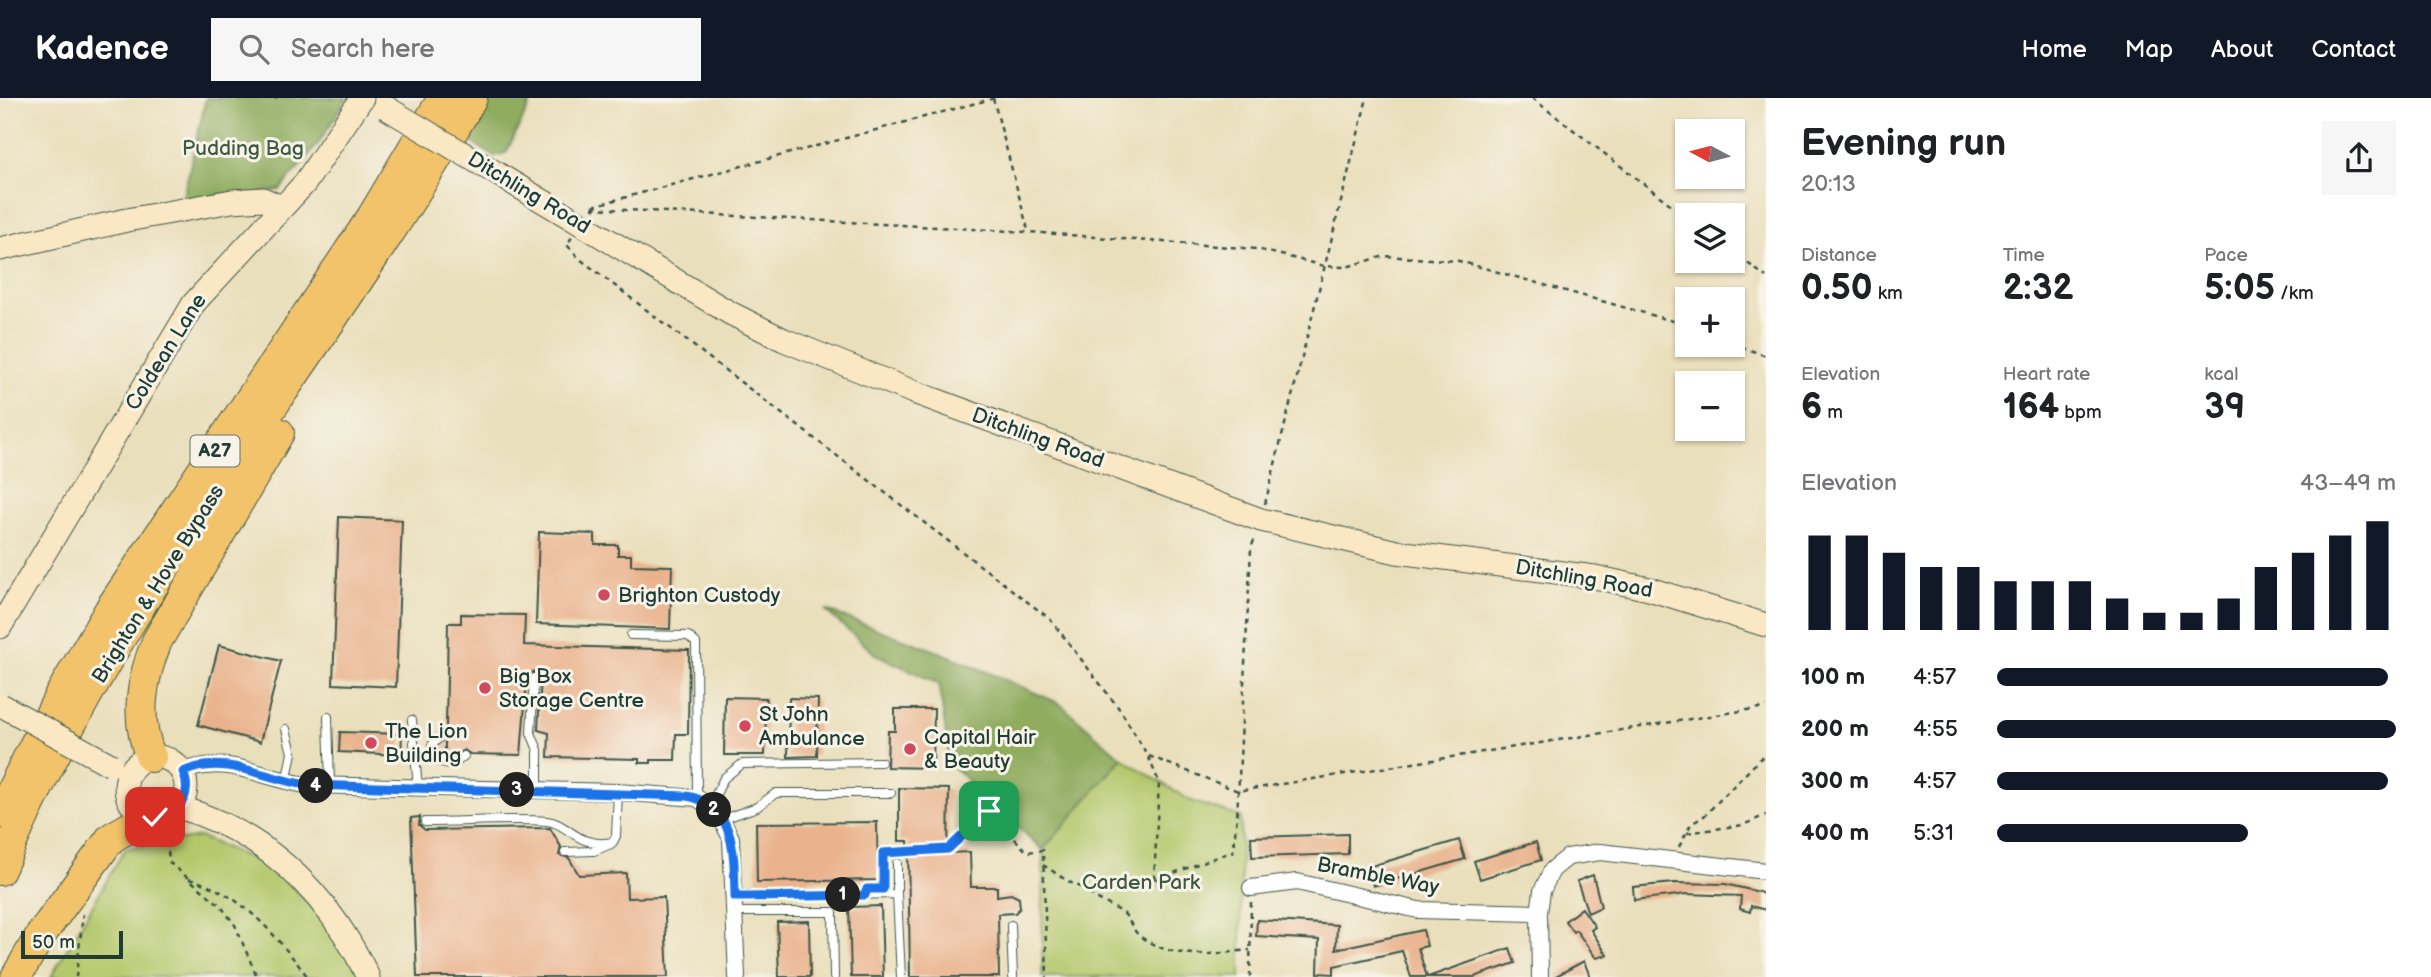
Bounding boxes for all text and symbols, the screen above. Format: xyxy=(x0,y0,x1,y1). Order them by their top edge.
search box xyxy=(211,18,701,81)
text: Kadence xyxy=(35,29,169,69)
icon: search xyxy=(235,30,273,68)
text: Search here xyxy=(291,34,435,65)
text: Home xyxy=(2022,35,2087,64)
text: Map xyxy=(2125,35,2173,64)
text: About xyxy=(2211,35,2273,64)
text: Contact xyxy=(2311,35,2396,64)
north arrow xyxy=(1675,119,1745,189)
map controls xyxy=(1675,119,1745,441)
text: Evening run xyxy=(1801,121,2006,166)
button: share xyxy=(2322,121,2396,195)
park label: Pudding Bag xyxy=(182,136,304,161)
street label: Ditchling Road xyxy=(463,147,595,239)
text: 20:13 xyxy=(1801,170,1856,198)
button: layers xyxy=(1675,203,1745,273)
text: Distance xyxy=(1801,244,1877,267)
text: Time xyxy=(2003,244,2045,267)
text: Pace xyxy=(2204,244,2248,267)
text: 0.50 xyxy=(1801,267,1873,310)
text: 2:32 xyxy=(2003,267,2073,310)
text: 5:05 xyxy=(2204,267,2275,310)
text: km xyxy=(1873,282,1903,305)
text: /km xyxy=(2275,282,2314,305)
button: + xyxy=(1675,287,1745,357)
street label: Coldean Lane xyxy=(120,289,212,415)
text: Elevation xyxy=(1801,363,1880,386)
text: Heart rate xyxy=(2003,363,2090,386)
text: kcal xyxy=(2204,363,2238,386)
button: − xyxy=(1675,371,1745,441)
text: 6 xyxy=(1801,386,1822,429)
text: 164 xyxy=(2003,386,2059,429)
text: 39 xyxy=(2204,386,2245,429)
text: m xyxy=(1822,401,1843,424)
text: bpm xyxy=(2059,401,2102,424)
street label: Ditchling Road xyxy=(968,403,1108,473)
road number: A27 xyxy=(190,436,240,466)
text: Elevation xyxy=(1801,469,1897,497)
text: 43–49 m xyxy=(2300,469,2396,497)
street label: Brighton & Hove Bypass xyxy=(87,480,229,688)
street label: Ditchling Road xyxy=(1513,555,1655,603)
place label: Brighton Custody xyxy=(618,583,781,608)
marker: Brighton Custody xyxy=(596,587,612,603)
text: 100 m xyxy=(1801,663,1865,691)
text: 4:57 xyxy=(1913,663,1956,691)
place label: Big Box Storage Centre xyxy=(499,664,644,713)
marker: Big Box Storage Centre xyxy=(477,680,493,696)
place label: St John Ambulance xyxy=(759,702,865,751)
text: 200 m xyxy=(1801,715,1869,743)
text: 4:55 xyxy=(1913,715,1958,743)
marker: St John Ambulance xyxy=(737,718,753,734)
place label: The Lion Building xyxy=(385,719,468,768)
place label: Capital Hair & Beauty xyxy=(924,725,1036,774)
marker: The Lion Building xyxy=(363,735,379,751)
marker: Capital Hair & Beauty xyxy=(902,741,918,757)
text: 300 m xyxy=(1801,767,1869,795)
text: 4:57 xyxy=(1913,767,1956,795)
pin: 4 xyxy=(298,768,334,804)
pin: 3 xyxy=(500,772,534,808)
text: 4 xyxy=(310,774,321,797)
text: 3 xyxy=(511,778,522,801)
pin xyxy=(959,781,1019,841)
pin xyxy=(125,787,185,847)
pin: 2 xyxy=(696,792,732,828)
icon: arrive xyxy=(970,792,1008,830)
icon: check xyxy=(136,798,174,836)
text: 2 xyxy=(708,798,719,821)
text: 400 m xyxy=(1801,819,1869,847)
text: 5:31 xyxy=(1913,819,1954,847)
street label: Bramble Way xyxy=(1315,852,1442,900)
park label: Carden Park xyxy=(1082,870,1201,895)
pin: 1 xyxy=(826,878,860,912)
text: 1 xyxy=(839,883,847,906)
scale bar xyxy=(21,928,122,960)
text: 50 m xyxy=(32,931,75,954)

